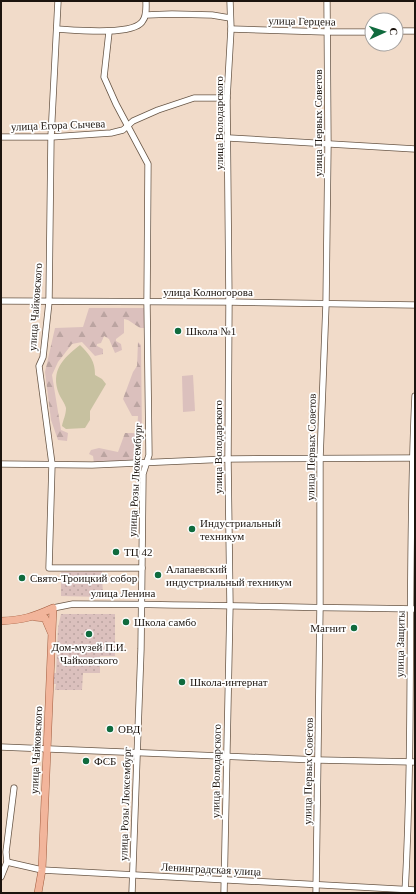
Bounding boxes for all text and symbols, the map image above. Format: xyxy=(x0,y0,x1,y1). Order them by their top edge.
north arrow xyxy=(364,12,404,52)
street label: улица Герцена xyxy=(268,14,336,28)
text: С xyxy=(388,27,400,36)
street label: улица Первых Советов xyxy=(312,69,324,177)
street label: улица Володарского xyxy=(213,75,225,170)
street label: улица Егора Сычева xyxy=(11,117,106,133)
street label: улица Чайковского xyxy=(26,262,44,351)
street label: улица Колногорова xyxy=(163,286,253,298)
place label: Школа №1 xyxy=(186,325,236,337)
marker: Школа №1 xyxy=(173,326,183,336)
street label: улица Первых Советов xyxy=(304,393,318,501)
street label: улица Володарского xyxy=(212,399,224,494)
street label: улица Розы Люксембург xyxy=(126,422,144,537)
place label: Индустриальный техникум xyxy=(200,517,281,542)
marker: Индустриальный техникум xyxy=(187,524,197,534)
place label: ТЦ 42 xyxy=(124,546,152,558)
marker: ТЦ 42 xyxy=(111,547,121,557)
place label: Алапаевский индустриальный техникум xyxy=(166,563,292,588)
marker: Алапаевский индустриальный техникум xyxy=(153,570,163,580)
place label: Свято-Троицкий собор xyxy=(30,572,138,584)
marker: Свято-Троицкий собор xyxy=(17,573,27,583)
street label: улица Ленина xyxy=(91,587,155,599)
street label: улица Защиты xyxy=(393,610,407,678)
place label: Школа самбо xyxy=(134,616,197,628)
marker: Школа самбо xyxy=(121,617,131,627)
place label: Магнит xyxy=(310,622,346,634)
marker: Магнит xyxy=(349,623,359,633)
marker: Дом-музей П.И. Чайковского xyxy=(84,629,94,639)
place label: Дом-музей П.И. Чайковского xyxy=(51,641,127,666)
place label: Школа-интернат xyxy=(190,676,268,688)
marker: Школа-интернат xyxy=(177,677,187,687)
street label: улица Чайковского xyxy=(28,705,44,794)
street label: улица Первых Советов xyxy=(301,717,315,825)
place label: ОВД xyxy=(118,723,141,735)
street label: улица Володарского xyxy=(209,723,223,818)
marker: ОВД xyxy=(105,724,115,734)
street label: улица Розы Люксембург xyxy=(117,746,133,861)
place label: ФСБ xyxy=(94,755,116,767)
marker: ФСБ xyxy=(81,756,91,766)
street label: Ленинградская улица xyxy=(161,860,262,878)

